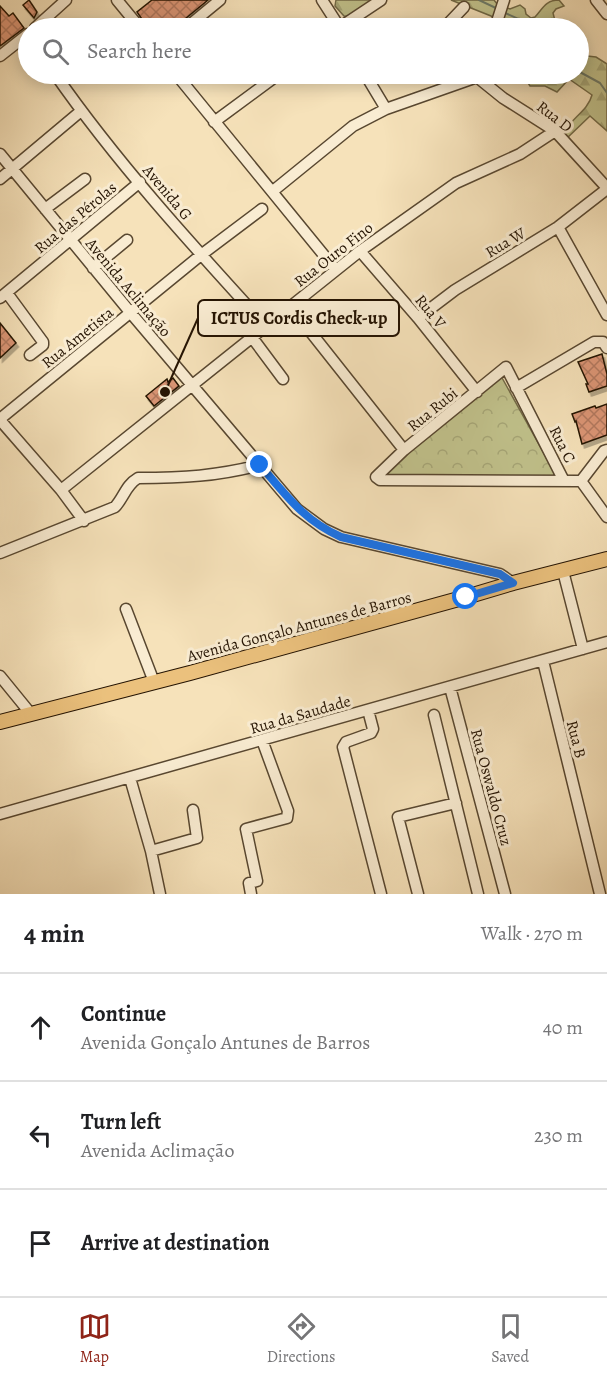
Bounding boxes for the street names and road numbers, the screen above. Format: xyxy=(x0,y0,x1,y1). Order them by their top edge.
street label: Rua D xyxy=(532,96,577,138)
street label: Avenida G xyxy=(137,159,197,225)
street label: Rua das Pérolas xyxy=(30,177,121,259)
street label: Rua Ouro Fino xyxy=(290,217,378,293)
street label: Rua W xyxy=(481,222,530,263)
street label: Avenida Aclimação xyxy=(80,233,176,342)
street label: Rua V xyxy=(410,290,451,334)
street label: Rua Ametista xyxy=(37,302,119,374)
street label: Rua Rubi xyxy=(403,383,463,437)
street label: Rua C xyxy=(544,422,581,467)
street label: Avenida Gonçalo Antunes de Barros xyxy=(184,586,414,668)
street label: Rua da Saudade xyxy=(247,690,353,740)
street label: Rua B xyxy=(561,718,591,760)
street label: Rua Oswaldo Cruz xyxy=(465,726,517,848)

